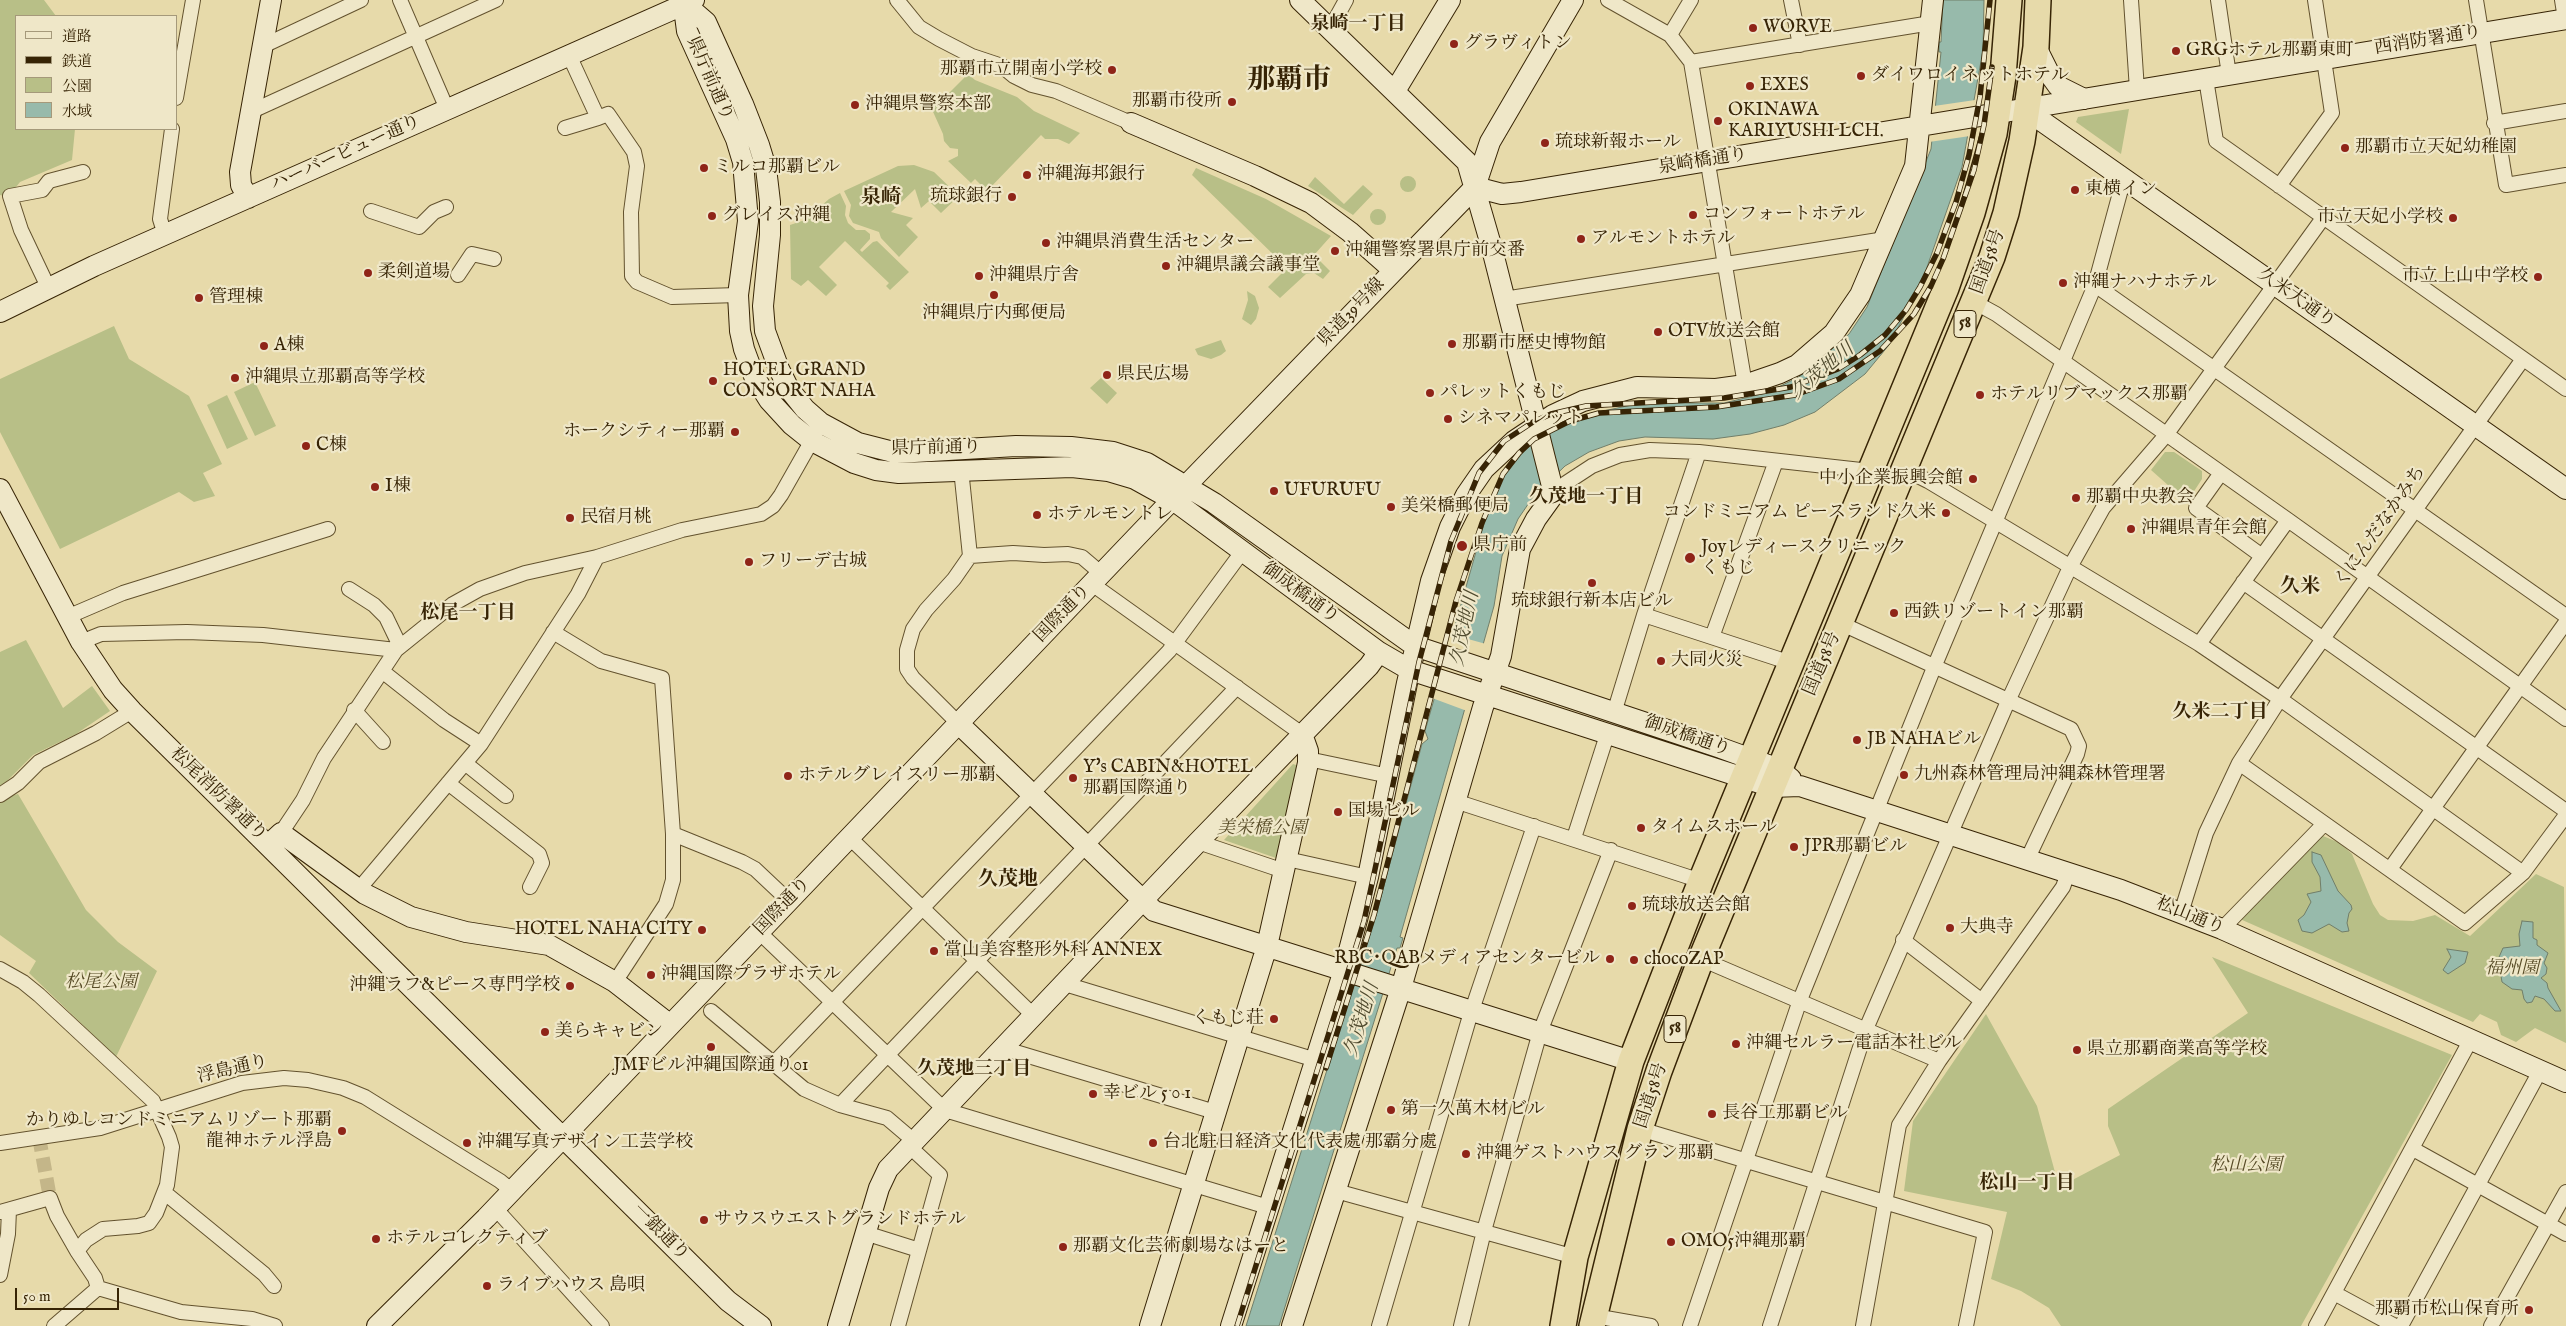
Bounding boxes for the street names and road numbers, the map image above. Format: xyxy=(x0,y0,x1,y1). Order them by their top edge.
street label: 西消防署通り xyxy=(2373,22,2483,60)
street label: 県庁前通り xyxy=(681,33,737,125)
street label: ハーバービュー通り xyxy=(268,111,424,197)
street label: 泉崎橋通り xyxy=(1657,144,1749,180)
street label: 国道58号 xyxy=(1967,227,2011,297)
street label: 久米大通り xyxy=(2253,264,2339,334)
street label: 県道39号線 xyxy=(1314,274,1390,352)
road number: 58 xyxy=(1954,310,1976,338)
street label: 県庁前通り xyxy=(891,437,981,461)
street label: くにんだなかみち xyxy=(2331,462,2431,592)
street label: 御成橋通り xyxy=(1257,559,1343,629)
street label: 国際通り xyxy=(1030,581,1096,647)
street label: 国道58号 xyxy=(1800,629,1846,699)
street label: 御成橋通り xyxy=(1641,712,1733,762)
street label: 松尾消防署通り xyxy=(165,743,271,847)
street label: 国際通り xyxy=(750,874,816,940)
street label: 松山通り xyxy=(2153,894,2227,940)
road number: 58 xyxy=(1664,1016,1686,1042)
street label: 浮島通り xyxy=(195,1051,271,1089)
street label: 国道58号 xyxy=(1631,1061,1673,1131)
street label: 一銀通り xyxy=(627,1200,693,1266)

